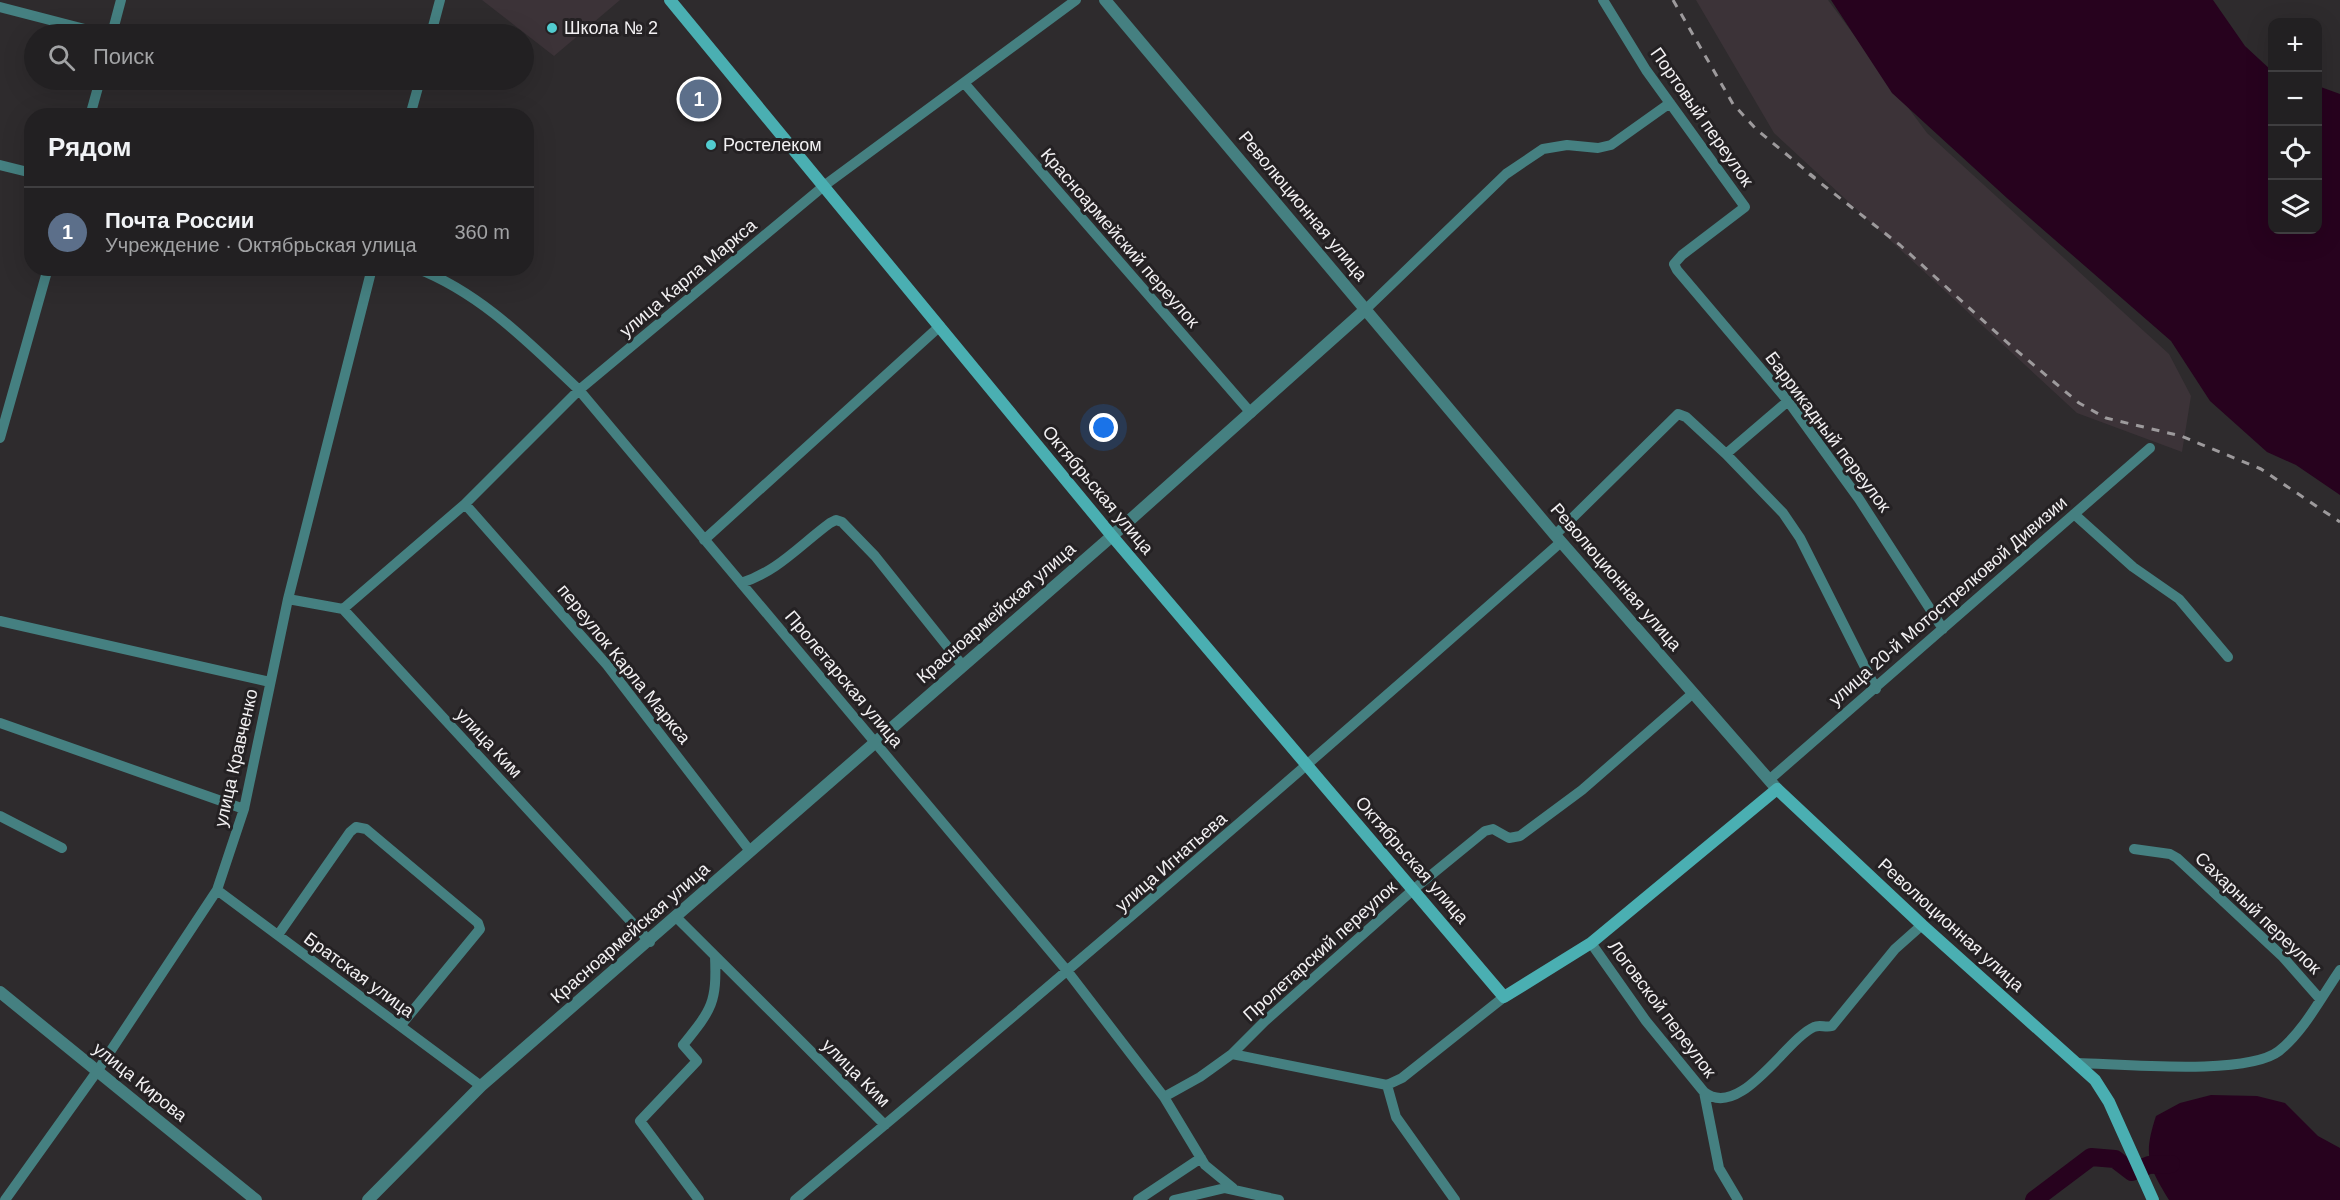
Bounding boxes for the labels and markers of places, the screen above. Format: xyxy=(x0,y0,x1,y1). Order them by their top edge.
place label: Школа № 2 xyxy=(564,18,658,38)
marker: Школа № 2 xyxy=(545,21,559,35)
pin: 1 xyxy=(680,76,718,122)
place label: Ростелеком xyxy=(723,135,822,155)
marker: Ростелеком xyxy=(704,138,718,152)

